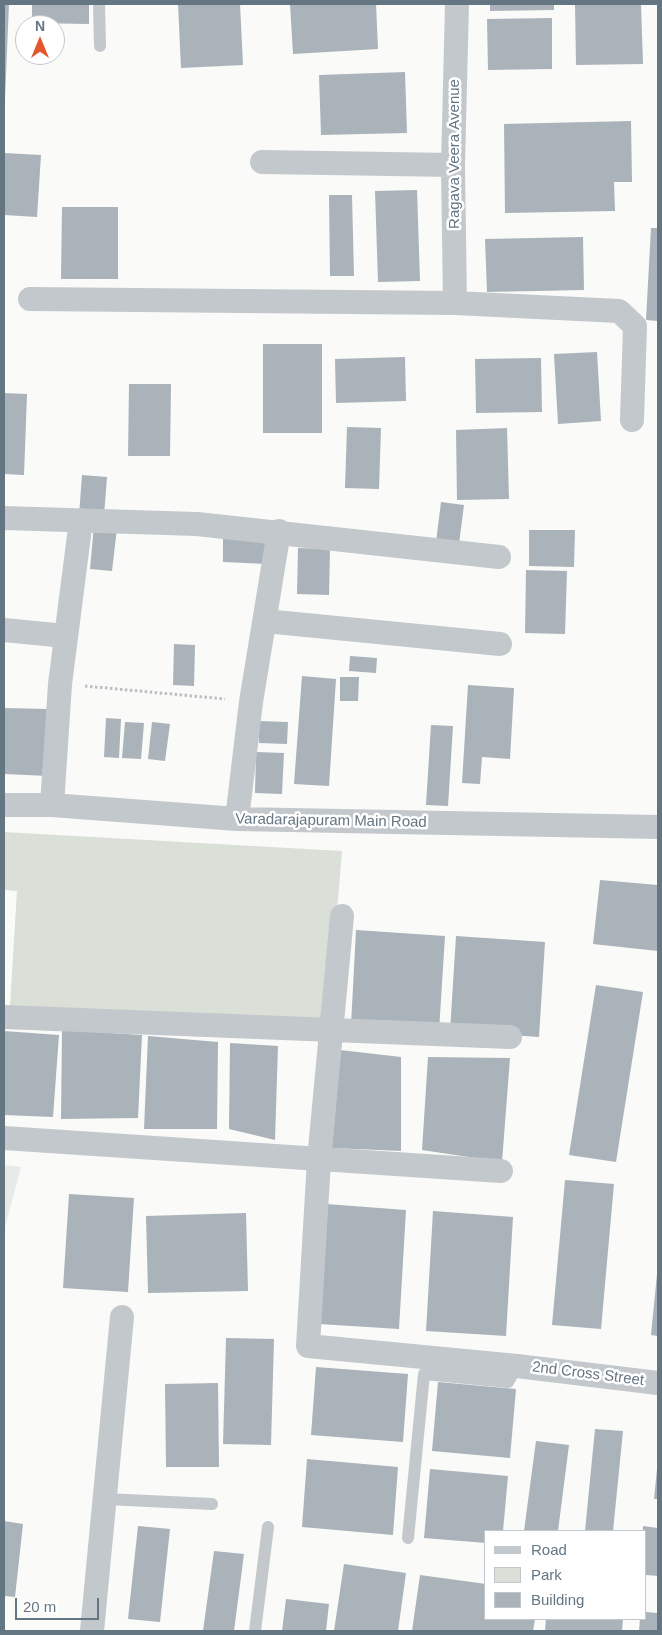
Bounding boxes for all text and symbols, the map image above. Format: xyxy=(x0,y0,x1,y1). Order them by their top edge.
north arrow xyxy=(15,15,65,65)
text: N xyxy=(35,18,45,34)
street label: Ragava Veera Avenue xyxy=(446,79,464,229)
street label: Varadarajapuram Main Road xyxy=(235,810,427,832)
street label: 2nd Cross Street xyxy=(531,1358,645,1390)
legend xyxy=(484,1530,647,1620)
text: Road xyxy=(531,1541,567,1558)
text: Park xyxy=(531,1566,562,1583)
scale bar xyxy=(18,1588,101,1620)
text: Building xyxy=(531,1591,584,1608)
text: 20 m xyxy=(23,1598,56,1615)

